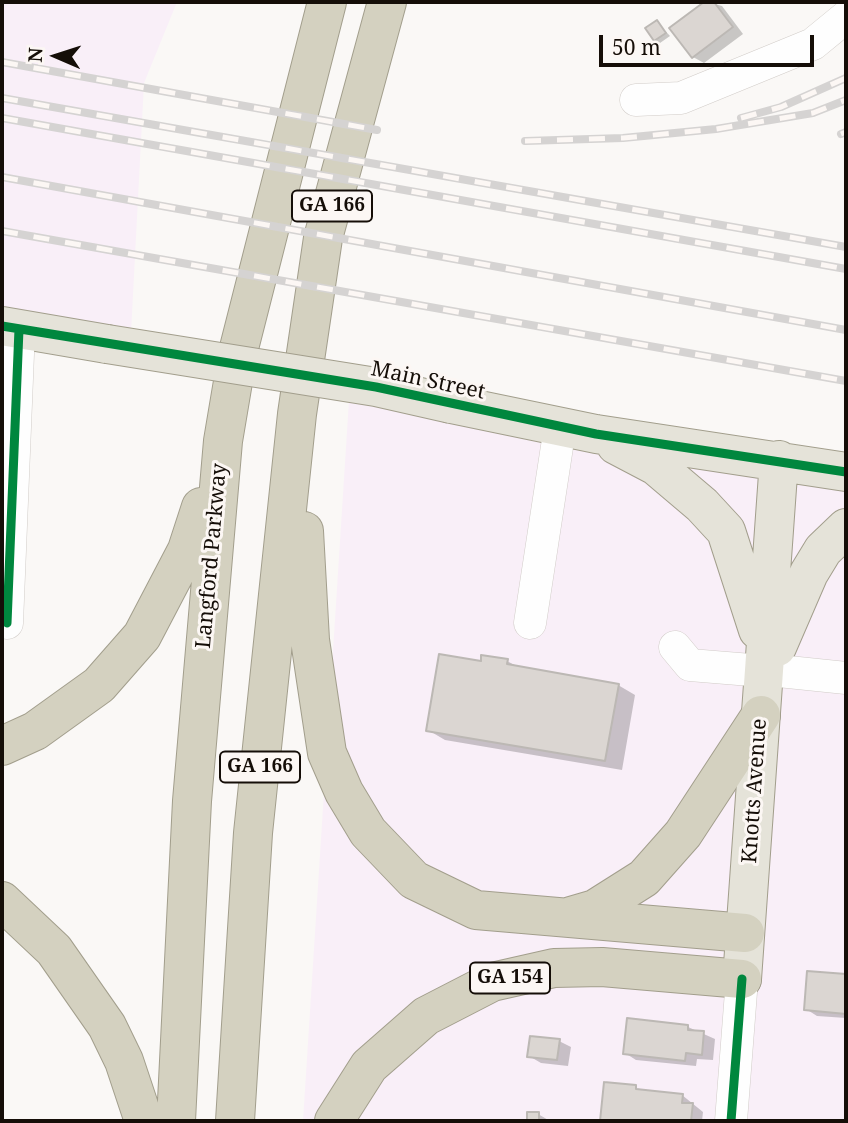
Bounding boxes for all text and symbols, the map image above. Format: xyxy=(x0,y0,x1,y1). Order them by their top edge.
north arrow xyxy=(21,21,91,91)
scale bar xyxy=(603,21,818,65)
text: 50 m xyxy=(612,33,661,61)
text: N xyxy=(22,47,48,63)
road number: GA 166 xyxy=(292,190,372,222)
street label: Main Street xyxy=(369,357,487,405)
street label: Langford Parkway xyxy=(191,462,233,650)
street label: Knotts Avenue xyxy=(737,718,773,864)
road number: GA 166 xyxy=(220,752,300,782)
road number: GA 154 xyxy=(470,962,550,994)

